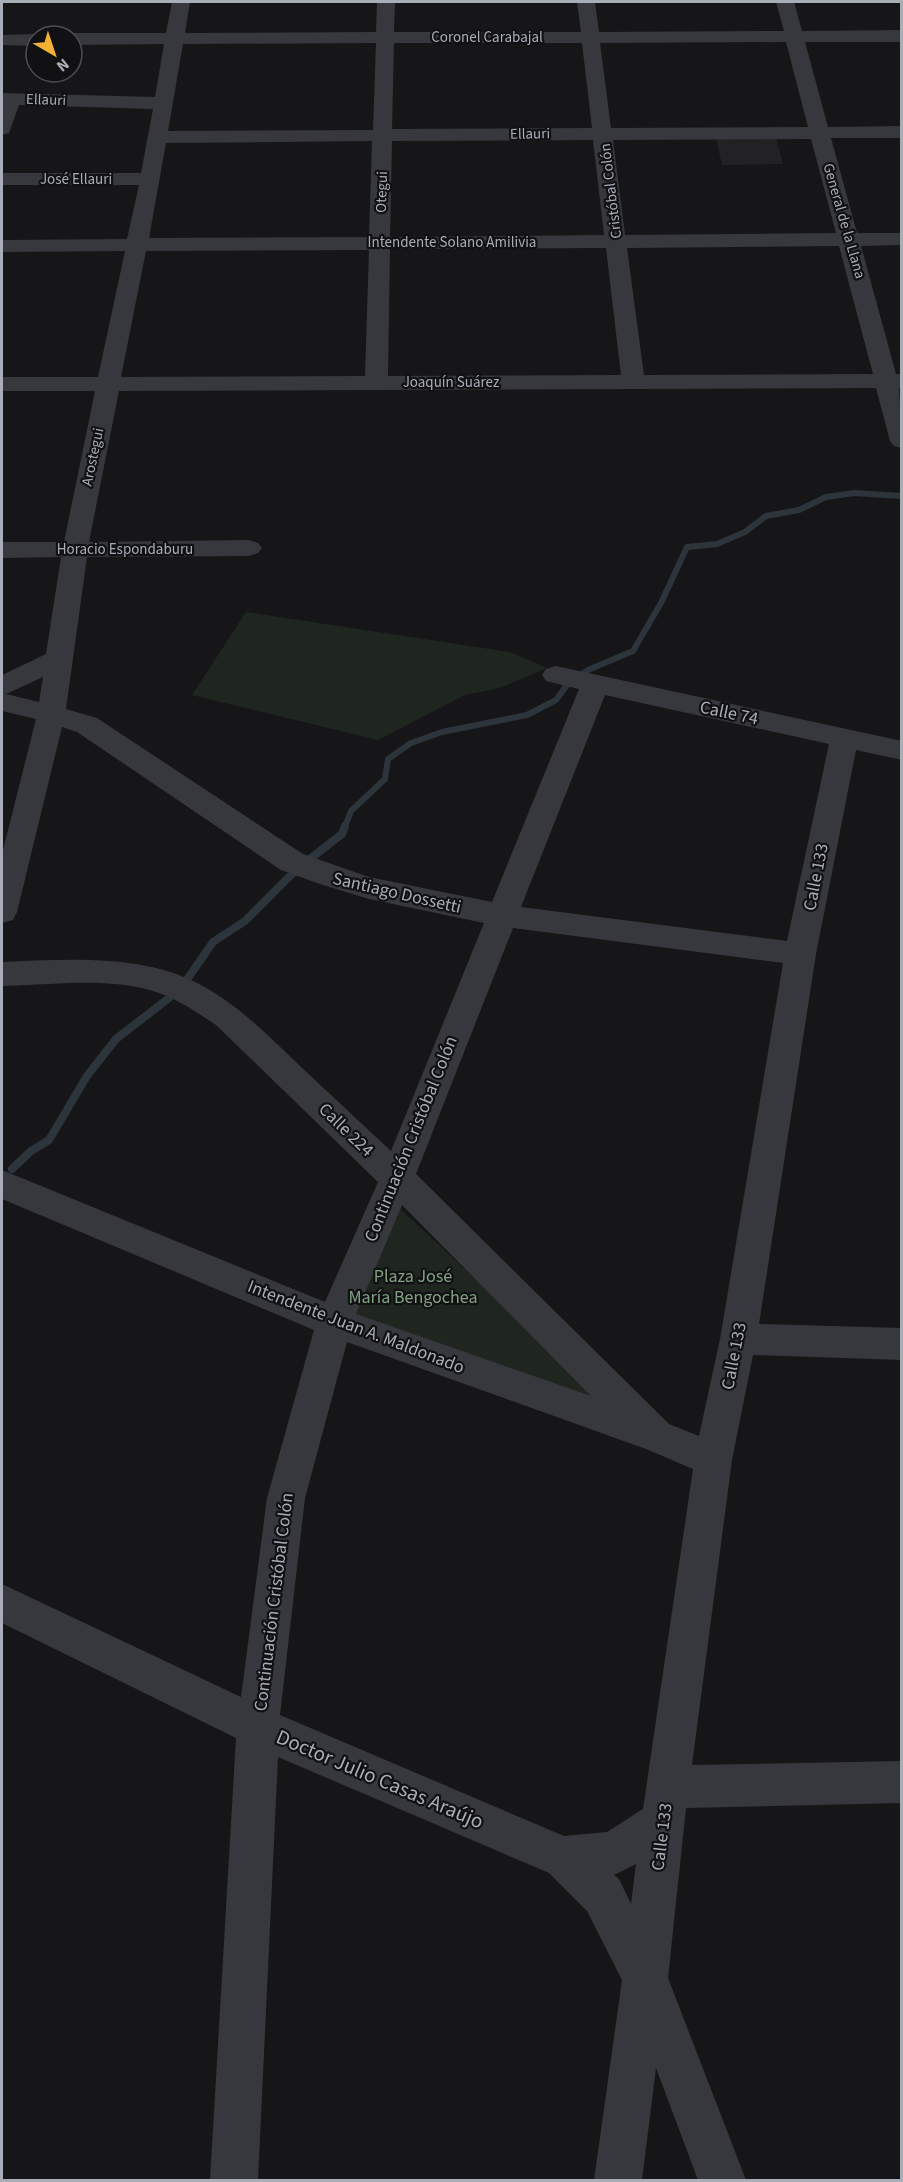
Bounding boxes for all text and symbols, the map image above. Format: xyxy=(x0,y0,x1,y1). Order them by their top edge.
north arrow xyxy=(24,24,84,84)
street label: Coronel Carabajal xyxy=(431,27,543,48)
text: N xyxy=(52,53,74,77)
street label: Ellauri xyxy=(26,89,66,111)
street label: Ellauri xyxy=(510,123,550,145)
street label: Cristóbal Colón xyxy=(595,142,627,240)
street label: General de la Llana xyxy=(817,161,871,281)
street label: José Ellauri xyxy=(40,169,112,190)
street label: Otegui xyxy=(371,171,393,213)
street label: Intendente Solano Amilivia xyxy=(368,232,536,253)
street label: Joaquín Suárez xyxy=(403,372,499,393)
street label: Arostegui xyxy=(77,426,109,488)
street label: Horacio Espondaburu xyxy=(57,539,193,560)
street label: Calle 74 xyxy=(698,695,760,731)
street label: Calle 133 xyxy=(797,841,835,913)
street label: Santiago Dossetti xyxy=(330,866,464,920)
street label: Continuación Cristóbal Colón xyxy=(358,1032,464,1246)
street label: Calle 224 xyxy=(313,1097,379,1163)
park label: Plaza José María Bengochea xyxy=(348,1264,478,1310)
street label: Intendente Juan A. Maldonado xyxy=(244,1274,468,1380)
street label: Calle 133 xyxy=(715,1320,753,1392)
street label: Continuación Cristóbal Colón xyxy=(248,1491,300,1713)
street label: Doctor Julio Casas Araújo xyxy=(272,1722,488,1836)
street label: Calle 133 xyxy=(645,1802,679,1872)

